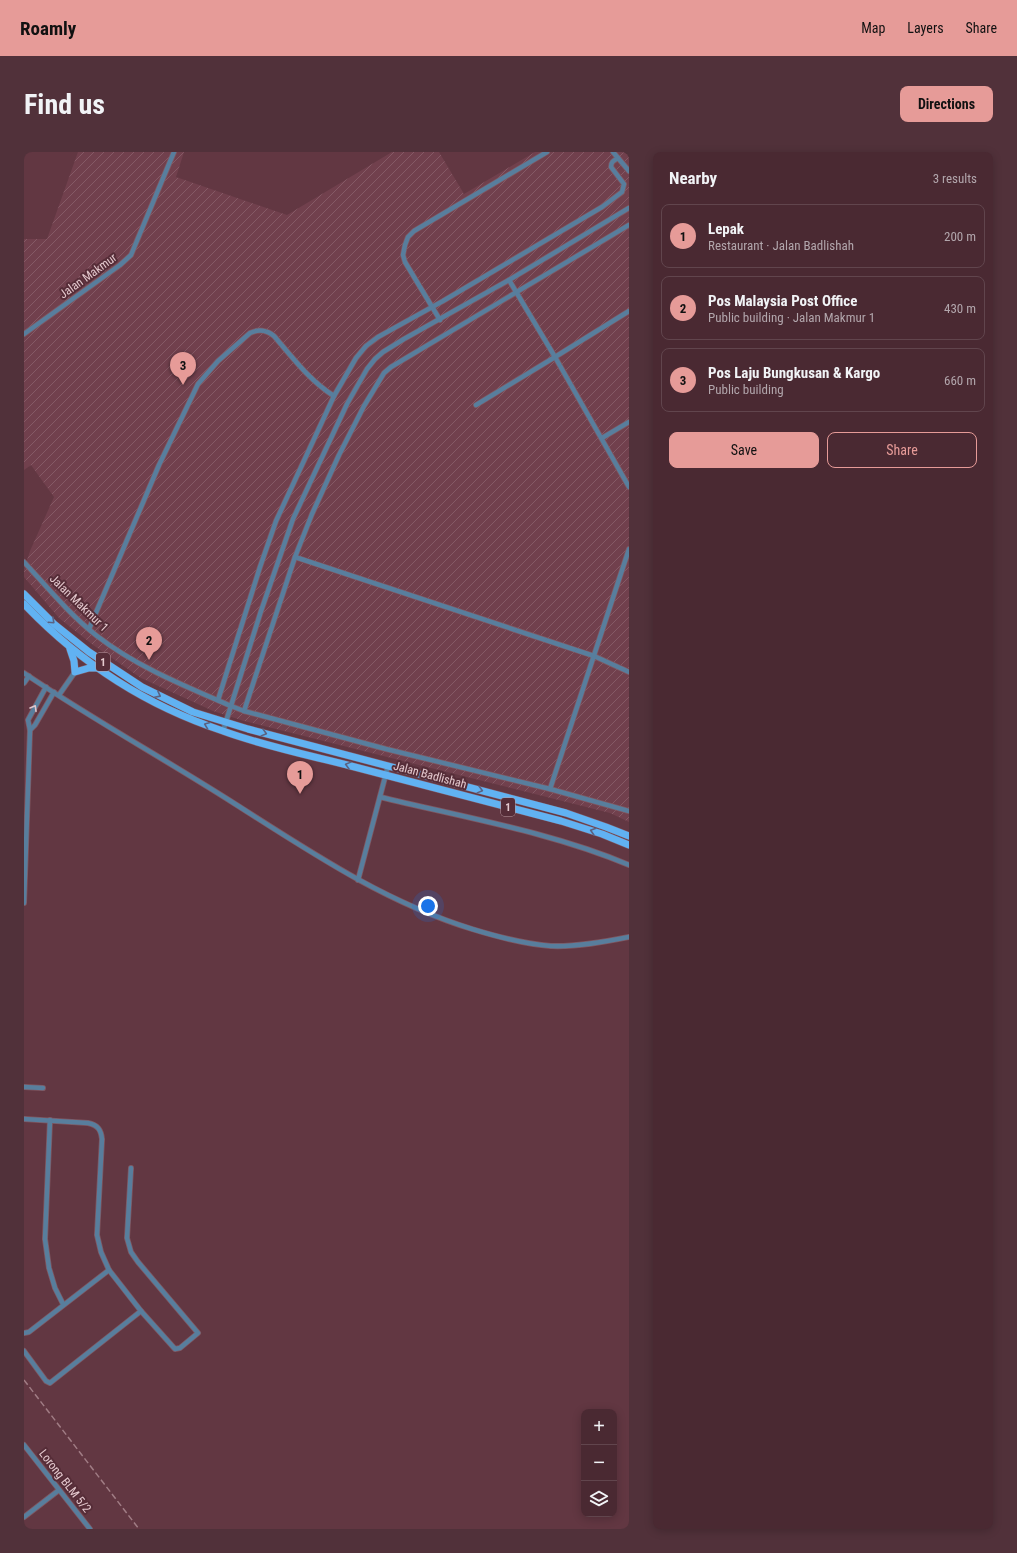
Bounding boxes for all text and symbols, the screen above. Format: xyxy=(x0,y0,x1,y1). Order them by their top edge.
text: Roamly xyxy=(20,17,76,40)
text: Map xyxy=(861,20,885,36)
text: Layers xyxy=(907,20,944,36)
text: Share xyxy=(966,20,997,36)
button: Directions xyxy=(900,86,993,122)
text: Find us xyxy=(24,88,105,121)
text: Nearby xyxy=(669,168,717,188)
text: 3 results xyxy=(933,171,977,186)
text: Lepak xyxy=(708,220,744,238)
text: 1 xyxy=(680,229,686,244)
text: 200 m xyxy=(944,229,976,244)
text: Restaurant · Jalan Badlishah xyxy=(708,238,854,253)
street label: Jalan Makmur xyxy=(57,250,120,301)
text: Pos Malaysia Post Office xyxy=(708,292,857,310)
text: 2 xyxy=(680,301,686,316)
text: 430 m xyxy=(944,301,976,316)
text: Public building · Jalan Makmur 1 xyxy=(708,310,875,325)
pin: 3 xyxy=(170,352,196,385)
text: Pos Laju Bungkusan & Kargo xyxy=(708,364,880,382)
text: 3 xyxy=(680,373,686,388)
text: 660 m xyxy=(944,373,976,388)
text: Public building xyxy=(708,382,784,397)
button: Save xyxy=(669,432,819,468)
button: Share xyxy=(827,432,977,468)
street label: Jalan Makmur 1 xyxy=(47,572,111,634)
one-way arrow xyxy=(47,617,54,624)
pin: 2 xyxy=(136,627,162,660)
road number: 1 xyxy=(96,653,110,671)
one-way arrow xyxy=(154,691,161,698)
one-way arrow xyxy=(30,705,37,712)
one-way arrow xyxy=(203,722,210,730)
one-way arrow xyxy=(260,728,267,737)
street label: Jalan Badlishah xyxy=(392,759,468,792)
pin: 1 xyxy=(287,761,313,794)
one-way arrow xyxy=(345,761,352,770)
one-way arrow xyxy=(476,785,483,794)
road number: 1 xyxy=(501,798,515,816)
one-way arrow xyxy=(590,827,597,836)
your location xyxy=(418,896,438,916)
map controls xyxy=(581,1409,617,1517)
button: + xyxy=(581,1409,617,1445)
button: − xyxy=(581,1445,617,1481)
street label: Lorong BLM 5/2 xyxy=(36,1447,94,1515)
button: layers xyxy=(581,1481,617,1517)

